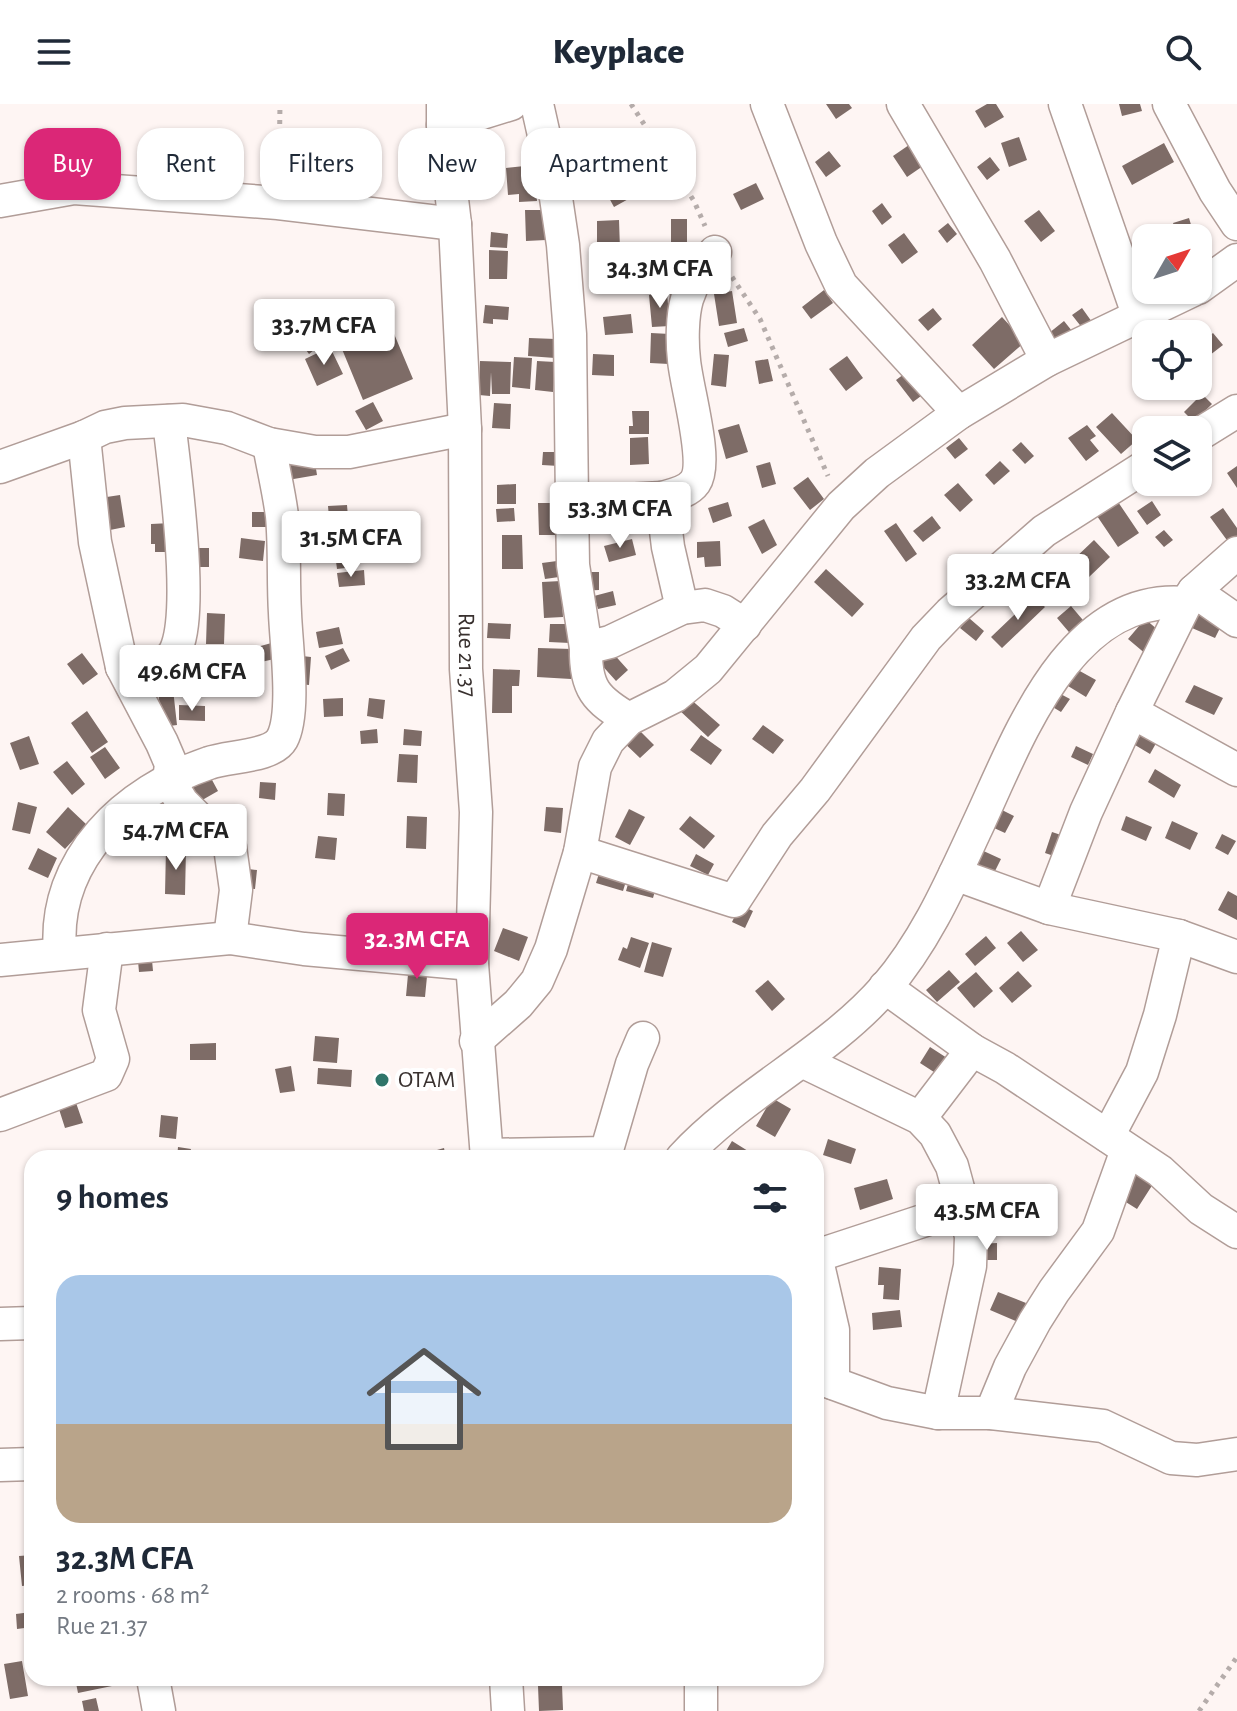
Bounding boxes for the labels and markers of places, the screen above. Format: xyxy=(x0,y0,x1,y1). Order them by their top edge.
pin: 34.3M CFA xyxy=(568,242,752,310)
pin: 33.7M CFA xyxy=(232,299,416,367)
pin: 53.3M CFA xyxy=(528,482,712,550)
pin: 31.5M CFA xyxy=(259,511,443,579)
pin: 33.2M CFA xyxy=(926,554,1110,622)
pin: 49.6M CFA xyxy=(100,645,284,713)
pin: 54.7M CFA xyxy=(84,804,268,872)
pin: 32.3M CFA xyxy=(325,913,509,981)
place label: OTAM xyxy=(398,1068,456,1092)
marker: OTAM xyxy=(373,1071,391,1089)
pin: 43.5M CFA xyxy=(895,1184,1079,1252)

